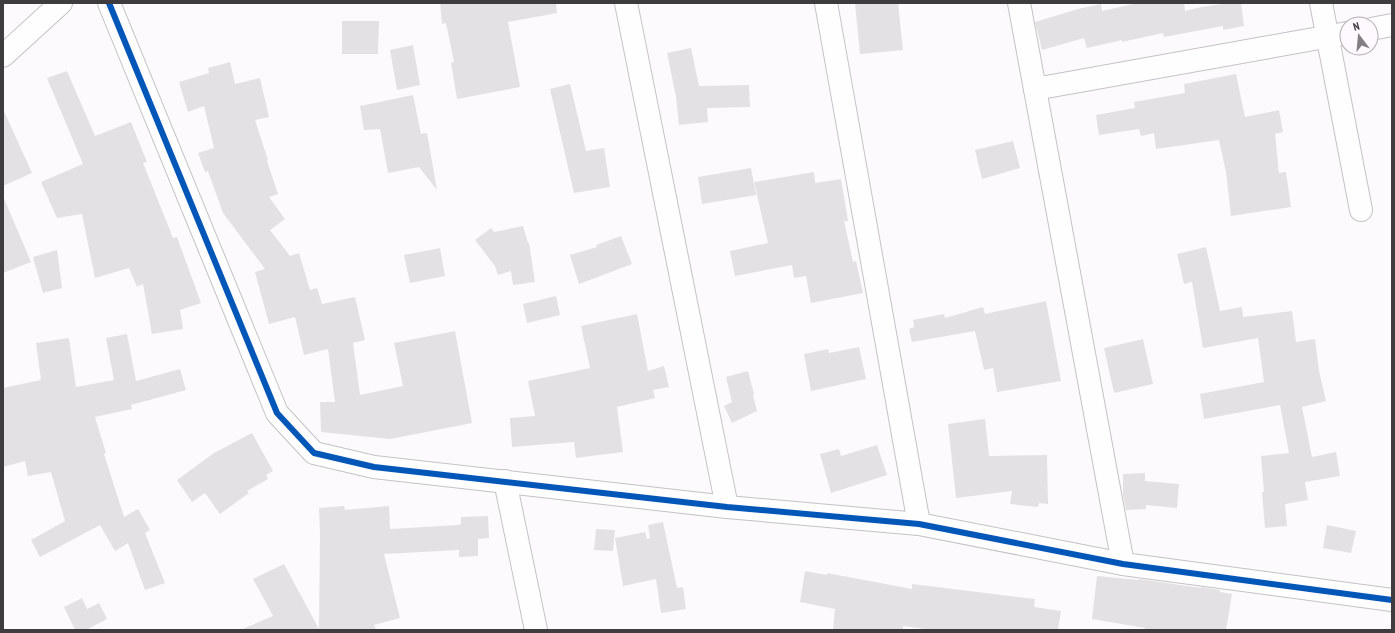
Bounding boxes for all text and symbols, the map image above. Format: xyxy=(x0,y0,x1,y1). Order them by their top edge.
north arrow xyxy=(1339,16,1379,56)
text: N xyxy=(1351,19,1361,34)

